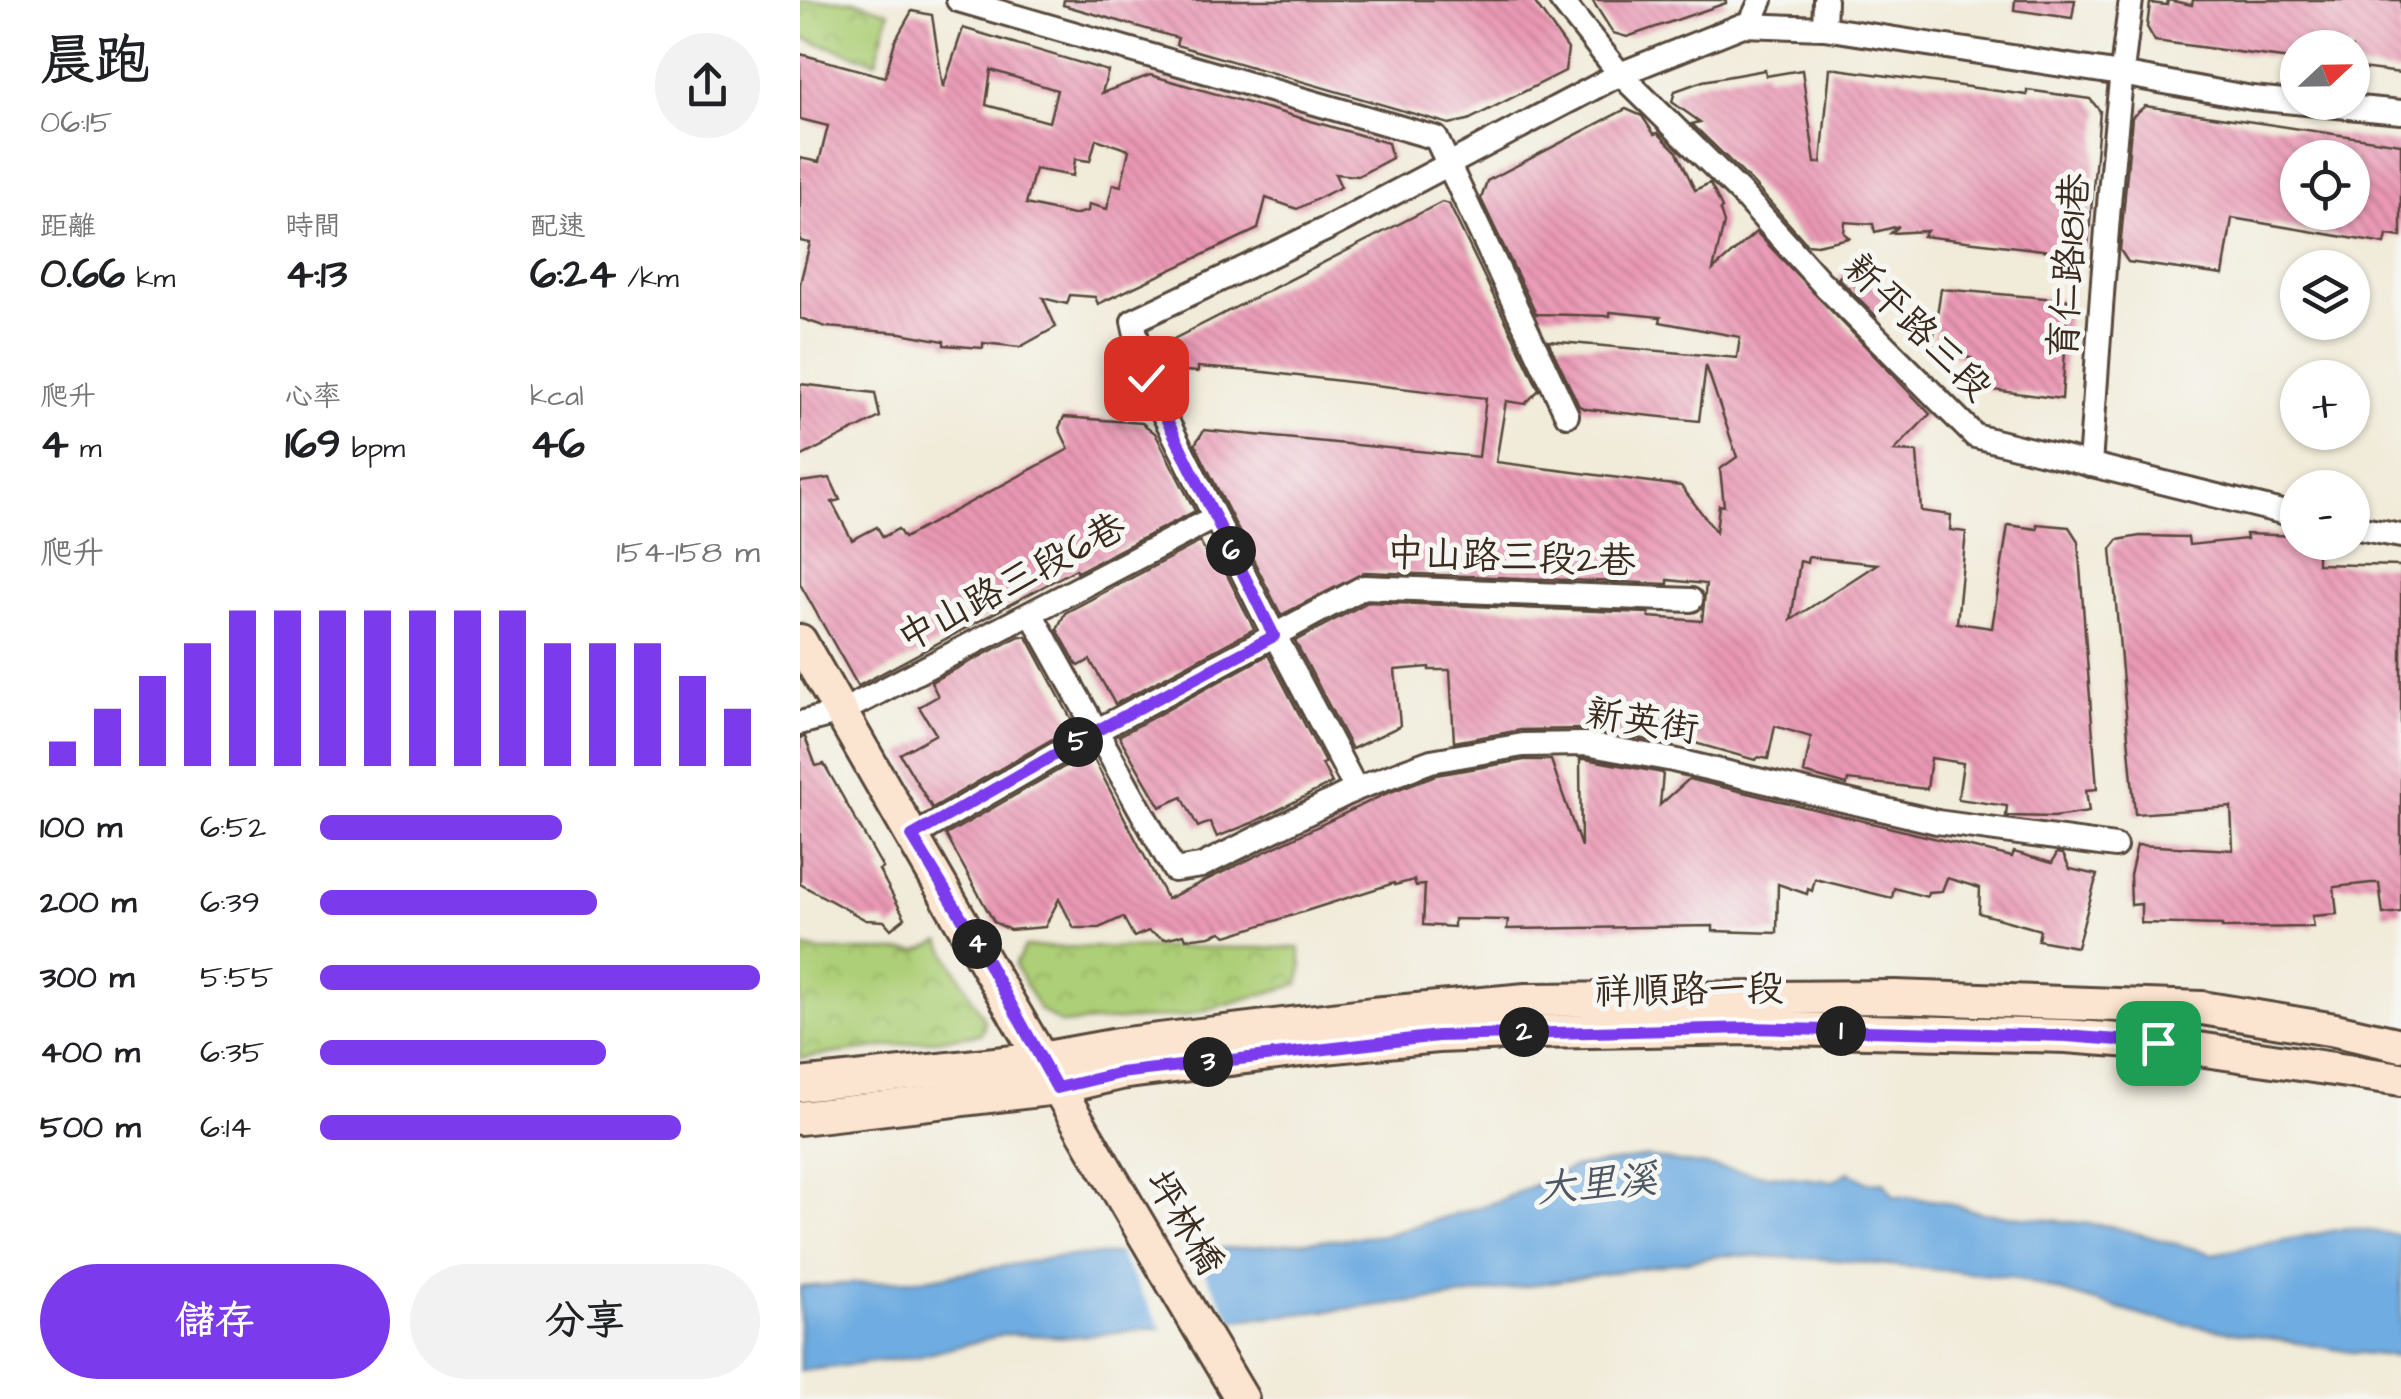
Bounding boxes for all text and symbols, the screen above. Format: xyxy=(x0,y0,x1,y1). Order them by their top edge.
text: 晨跑 xyxy=(40,24,150,100)
north arrow xyxy=(2280,30,2370,120)
map controls xyxy=(2280,30,2370,560)
button: share xyxy=(655,33,760,138)
text: 06:15 xyxy=(40,100,112,145)
button: locate xyxy=(2280,140,2370,230)
street label: 育仁路181巷 xyxy=(2038,171,2102,361)
text: 距離 xyxy=(40,207,96,246)
text: 時間 xyxy=(285,207,341,246)
text: 配速 xyxy=(530,207,586,246)
street label: 新平路三段 xyxy=(1831,242,2003,414)
text: 0.66 xyxy=(40,246,125,304)
text: 4:13 xyxy=(285,246,347,304)
text: 6:24 xyxy=(530,246,616,304)
button: layers xyxy=(2280,250,2370,340)
text: km xyxy=(125,259,175,298)
text: /km xyxy=(616,259,679,298)
pin xyxy=(1104,336,1189,421)
icon: check xyxy=(1119,351,1174,406)
button: + xyxy=(2280,360,2370,450)
text: 爬升 xyxy=(40,377,96,416)
text: 心率 xyxy=(285,377,341,416)
text: kcal xyxy=(530,377,584,416)
text: 4 xyxy=(40,416,69,474)
text: 169 xyxy=(285,416,341,474)
text: 46 xyxy=(530,416,585,474)
text: m xyxy=(69,429,102,468)
text: bpm xyxy=(341,429,405,468)
button: − xyxy=(2280,470,2370,560)
street label: 中山路三段6巷 xyxy=(889,501,1135,665)
pin: 6 xyxy=(1206,526,1256,576)
street label: 中山路三段2巷 xyxy=(1385,528,1637,588)
text: 154–158 m xyxy=(616,530,760,575)
text: 爬升 xyxy=(40,531,104,576)
text: 6 xyxy=(1222,531,1240,570)
street label: 新英街 xyxy=(1582,687,1702,757)
pin: 5 xyxy=(1053,717,1103,767)
text: 5 xyxy=(1068,722,1088,761)
text: 100 m xyxy=(40,805,122,850)
text: 6:52 xyxy=(200,805,266,850)
text: 200 m xyxy=(40,880,136,925)
text: 6:39 xyxy=(200,880,260,925)
pin: 4 xyxy=(952,919,1002,969)
text: 4 xyxy=(967,924,987,963)
text: 300 m xyxy=(40,955,134,1000)
text: 5:55 xyxy=(200,955,273,1000)
street label: 祥順路一段 xyxy=(1594,963,1784,1019)
pin xyxy=(2116,1001,2201,1086)
pin: 1 xyxy=(1816,1006,1866,1056)
pin: 2 xyxy=(1499,1007,1549,1057)
text: 1 xyxy=(1839,1011,1843,1050)
text: 2 xyxy=(1516,1012,1532,1051)
icon: arrive xyxy=(2131,1016,2186,1071)
text: 400 m xyxy=(40,1030,140,1075)
text: 6:35 xyxy=(200,1030,264,1075)
pin: 3 xyxy=(1183,1037,1233,1087)
text: 3 xyxy=(1201,1042,1215,1081)
text: 500 m xyxy=(40,1105,141,1150)
text: 6:14 xyxy=(200,1105,251,1150)
water label: 大里溪 xyxy=(1535,1152,1661,1218)
street label: 坪林橋 xyxy=(1132,1161,1236,1285)
button: 儲存 xyxy=(40,1264,390,1379)
button: 分享 xyxy=(410,1264,760,1379)

